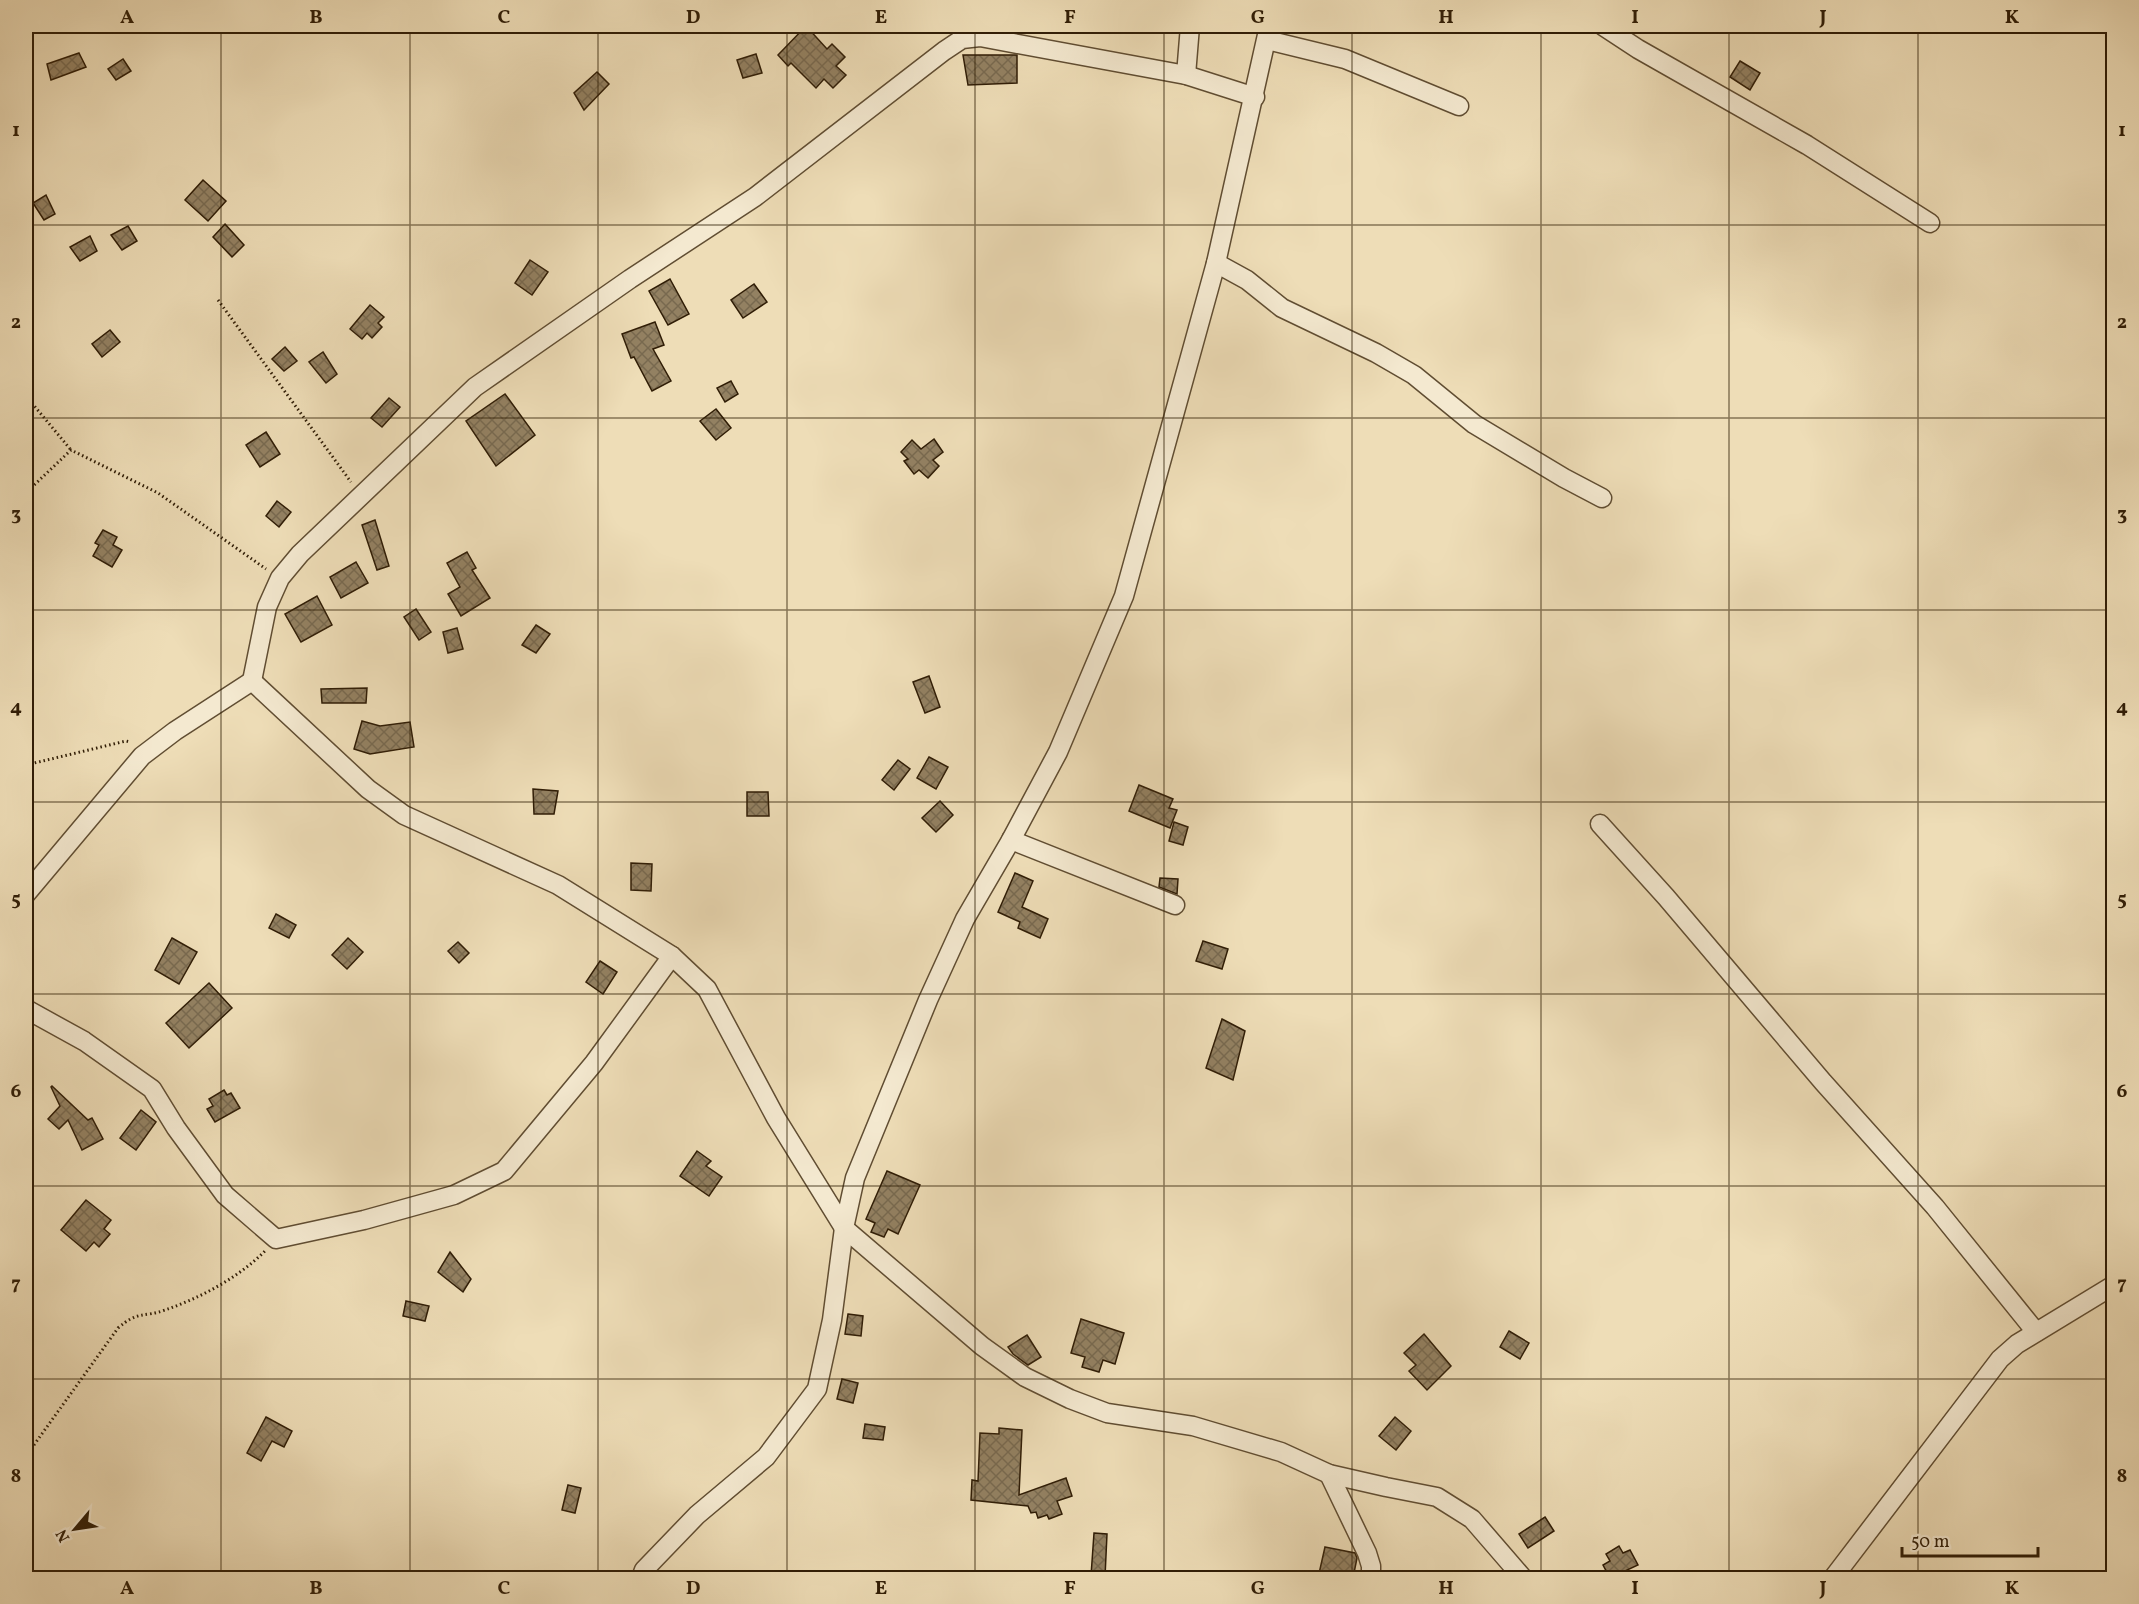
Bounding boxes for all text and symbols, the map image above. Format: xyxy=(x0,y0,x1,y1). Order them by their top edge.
text: A xyxy=(120,4,134,32)
text: B xyxy=(309,4,323,32)
text: C xyxy=(498,4,511,32)
text: D xyxy=(686,4,700,32)
text: E xyxy=(875,4,887,32)
text: F xyxy=(1064,4,1076,32)
text: G xyxy=(1251,4,1265,32)
text: H xyxy=(1438,4,1454,32)
text: I xyxy=(1631,4,1639,32)
text: J xyxy=(1818,4,1827,32)
text: K xyxy=(2005,4,2020,32)
text: 1 xyxy=(12,117,20,145)
text: 1 xyxy=(2118,117,2126,145)
text: 2 xyxy=(11,309,21,337)
text: 2 xyxy=(2117,309,2127,337)
text: 3 xyxy=(11,501,21,529)
text: 3 xyxy=(2117,501,2127,529)
text: 4 xyxy=(10,694,22,722)
text: 4 xyxy=(2116,694,2128,722)
text: 5 xyxy=(11,886,21,914)
text: 5 xyxy=(2117,886,2127,914)
text: 6 xyxy=(11,1078,22,1106)
text: 6 xyxy=(2117,1078,2128,1106)
text: 7 xyxy=(11,1270,21,1298)
text: 7 xyxy=(2117,1270,2127,1298)
text: 8 xyxy=(11,1463,21,1491)
text: 8 xyxy=(2117,1463,2127,1491)
north arrow xyxy=(45,1499,105,1559)
scale bar xyxy=(1902,1520,2038,1558)
text: N xyxy=(51,1525,76,1546)
text: 50 m xyxy=(1911,1530,1950,1555)
text: A xyxy=(120,1575,134,1603)
text: B xyxy=(309,1575,323,1603)
text: C xyxy=(498,1575,511,1603)
text: D xyxy=(686,1575,700,1603)
text: E xyxy=(875,1575,887,1603)
text: F xyxy=(1064,1575,1076,1603)
text: G xyxy=(1251,1575,1265,1603)
text: H xyxy=(1438,1575,1454,1603)
text: I xyxy=(1631,1575,1639,1603)
text: J xyxy=(1818,1575,1827,1603)
text: K xyxy=(2005,1575,2020,1603)

